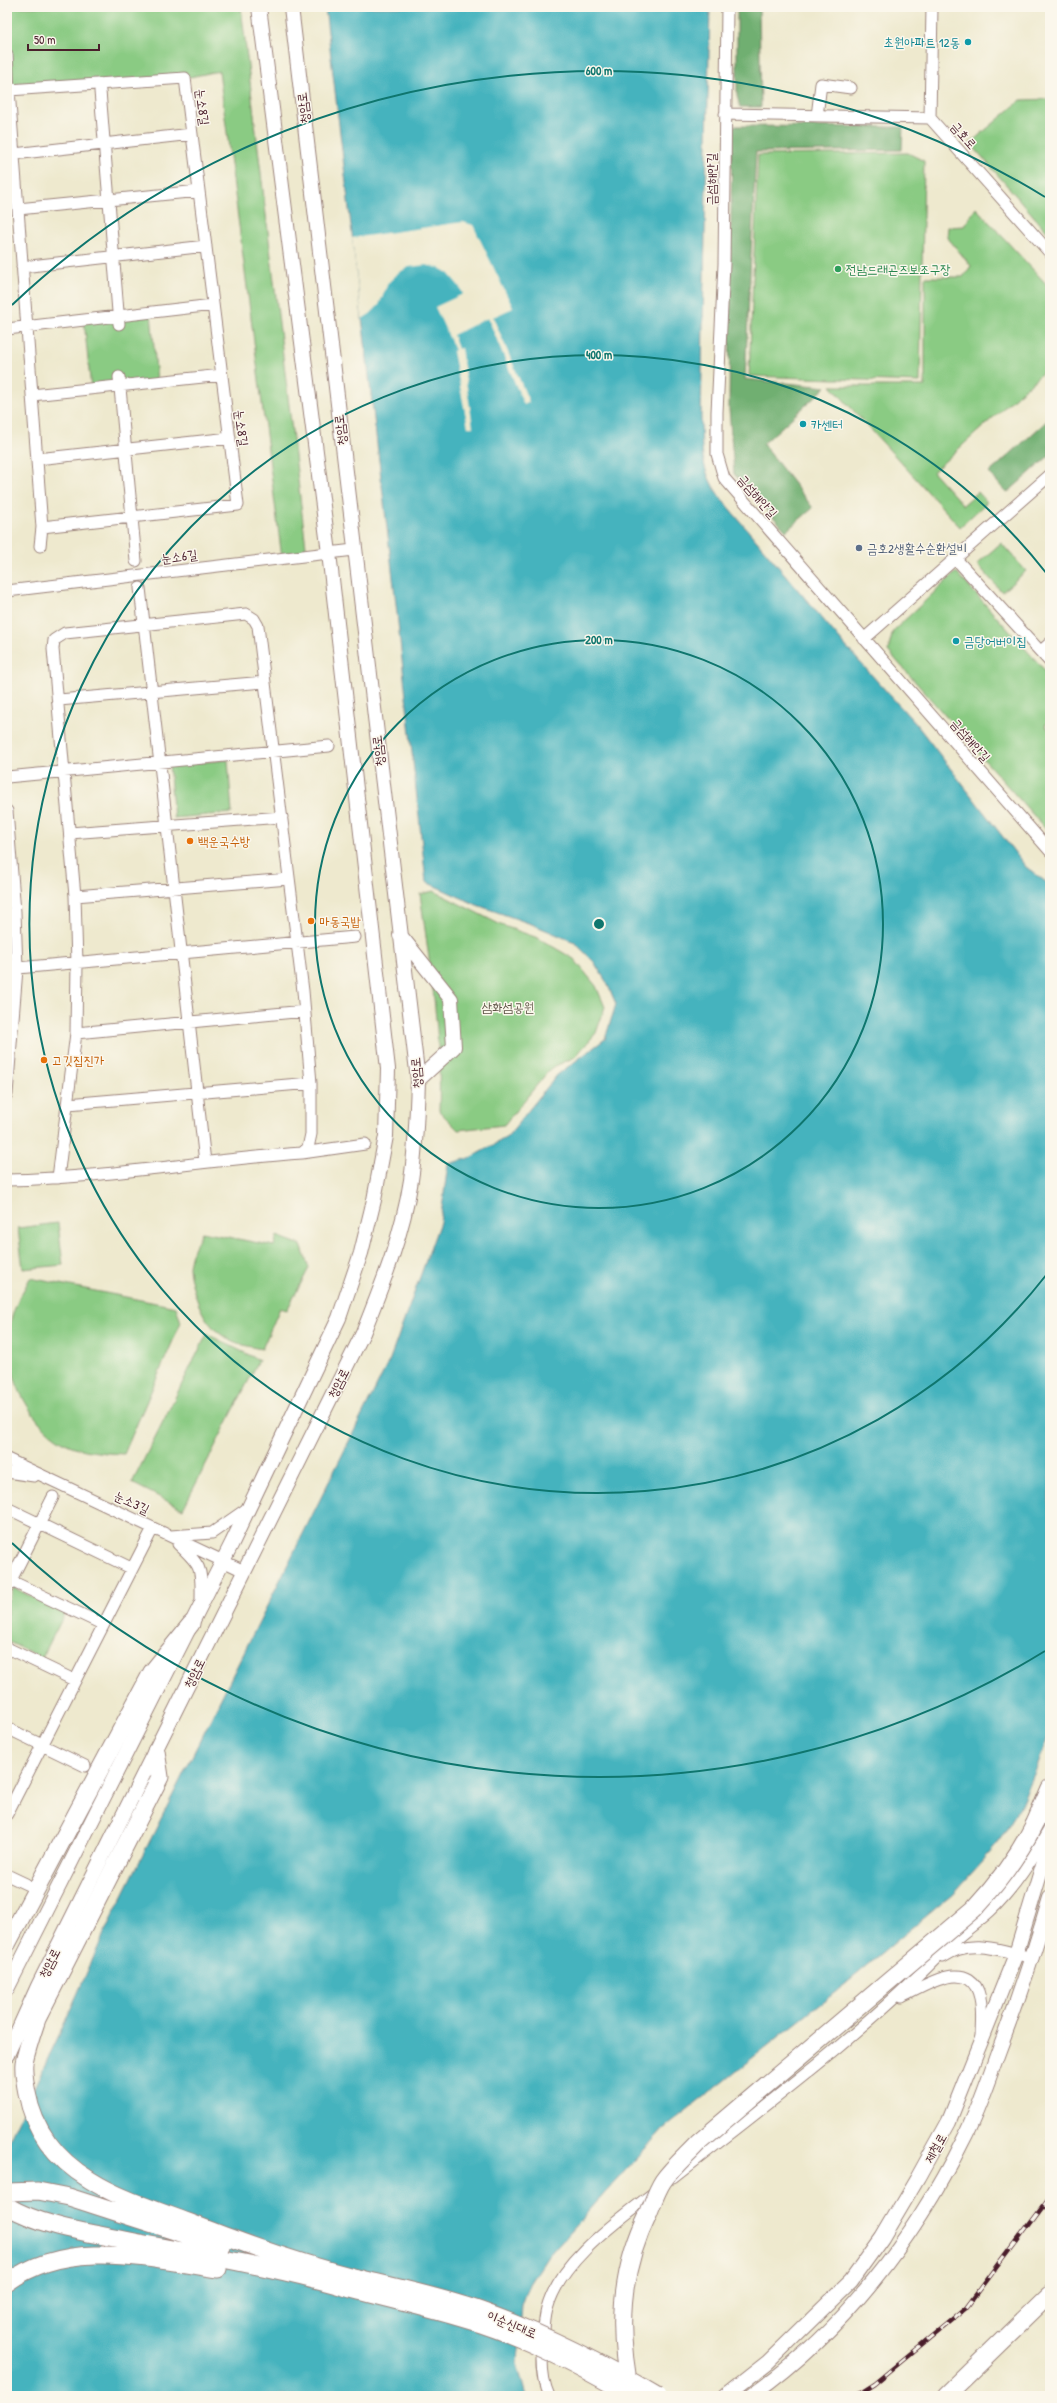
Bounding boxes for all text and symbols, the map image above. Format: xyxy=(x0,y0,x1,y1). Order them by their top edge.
scale bar xyxy=(28,26,99,52)
text: 50 m xyxy=(34,31,55,48)
place label: 초원아파트 12동 xyxy=(883,33,960,51)
marker: 초원아파트 12동 xyxy=(963,37,973,47)
text: 600 m xyxy=(586,62,612,79)
street label: 눈소8길 xyxy=(192,88,214,126)
street label: 청암로 xyxy=(292,91,314,125)
street label: 금호로 xyxy=(947,117,981,153)
street label: 금섬해안길 xyxy=(702,153,720,205)
place label: 전남드래곤즈보조구장 xyxy=(846,260,951,278)
marker: 전남드래곤즈보조구장 xyxy=(833,264,843,274)
text: 400 m xyxy=(586,346,612,363)
street label: 눈소8길 xyxy=(231,409,253,447)
street label: 청암로 xyxy=(329,413,351,447)
place label: 카센터 xyxy=(811,415,842,433)
marker: 카센터 xyxy=(798,419,808,429)
street label: 금섬해안길 xyxy=(734,470,782,522)
place label: 금호2생활수순환설비 xyxy=(867,539,967,557)
marker: 금호2생활수순환설비 xyxy=(854,543,864,553)
street label: 눈소6길 xyxy=(160,545,198,567)
text: 200 m xyxy=(585,631,613,648)
place label: 금당어버이집 xyxy=(964,632,1027,650)
marker: 금당어버이집 xyxy=(951,636,961,646)
street label: 금섬해안길 xyxy=(947,714,995,766)
street label: 청암로 xyxy=(367,734,389,768)
place label: 백운국수방 xyxy=(198,832,251,850)
marker: 백운국수방 xyxy=(185,836,195,846)
place label: 마동국밥 xyxy=(319,912,361,930)
marker: 마동국밥 xyxy=(306,916,316,926)
centre of rings xyxy=(592,917,606,931)
park label: 삼화섬공원 xyxy=(482,998,534,1016)
place label: 고깃집진가 xyxy=(52,1051,105,1069)
marker: 고깃집진가 xyxy=(39,1055,49,1065)
street label: 청암로 xyxy=(406,1057,426,1089)
street label: 청암로 xyxy=(323,1365,353,1401)
street label: 눈소3길 xyxy=(111,1486,153,1518)
street label: 청암로 xyxy=(179,1655,209,1691)
street label: 청암로 xyxy=(34,1945,64,1981)
street label: 제철로 xyxy=(920,2130,950,2166)
street label: 이순신대로 xyxy=(484,2306,540,2342)

